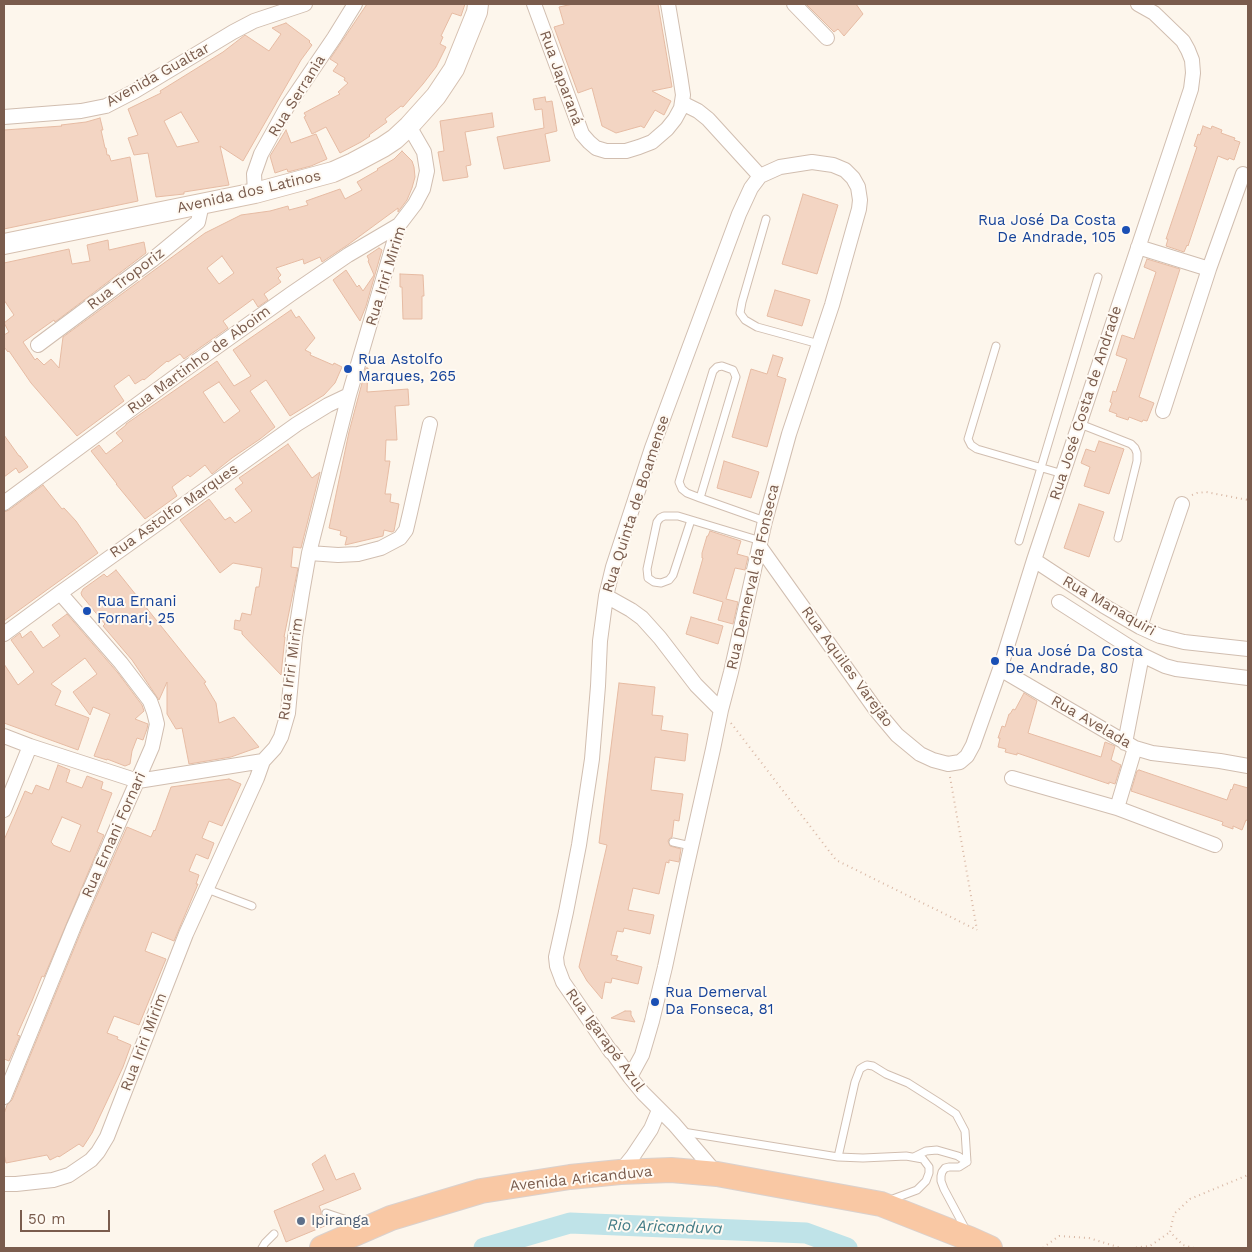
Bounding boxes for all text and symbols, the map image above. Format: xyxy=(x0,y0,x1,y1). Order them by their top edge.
street label: Rua Japaraná xyxy=(536,28,586,128)
street label: Avenida Gualtar xyxy=(103,39,213,111)
street label: Rua Serrania xyxy=(265,52,329,140)
street label: Avenida dos Latinos xyxy=(175,167,323,217)
place label: Rua José Da Costa De Andrade, 105 xyxy=(978,212,1116,247)
street label: Rua Iriri Mirim xyxy=(362,224,410,328)
marker: Rua José Da Costa De Andrade, 105 xyxy=(1120,224,1132,236)
street label: Rua Troporiz xyxy=(84,244,168,314)
street label: Rua Martinho de Aboim xyxy=(124,302,274,418)
street label: Rua José Costa de Andrade xyxy=(1046,304,1126,502)
place label: Rua Astolfo Marques, 265 xyxy=(358,351,456,386)
marker: Rua Astolfo Marques, 265 xyxy=(342,363,354,375)
street label: Rua Quinta de Boamense xyxy=(599,413,673,595)
street label: Rua Astolfo Marques xyxy=(106,460,242,562)
street label: Rua Demerval da Fonseca xyxy=(723,482,783,672)
street label: Rua Manaquiri xyxy=(1059,572,1159,640)
place label: Rua Ernani Fornari, 25 xyxy=(97,593,176,628)
street label: Rua Aquiles Varejão xyxy=(797,603,897,731)
marker: Rua Ernani Fornari, 25 xyxy=(81,605,93,617)
street label: Rua Iriri Mirim xyxy=(275,616,307,722)
place label: Rua José Da Costa De Andrade, 80 xyxy=(1005,643,1143,678)
marker: Rua José Da Costa De Andrade, 80 xyxy=(989,655,1001,667)
street label: Rua Avelada xyxy=(1048,692,1134,752)
street label: Rua Ernani Fornari xyxy=(78,769,150,901)
place label: Rua Demerval Da Fonseca, 81 xyxy=(665,984,774,1019)
street label: Rua Igarapé Azul xyxy=(562,985,648,1095)
street label: Rua Iriri Mirim xyxy=(117,990,171,1094)
marker: Rua Demerval Da Fonseca, 81 xyxy=(649,996,661,1008)
street label: Avenida Aricanduva xyxy=(509,1163,653,1195)
scale bar xyxy=(22,1200,112,1232)
text: 50 m xyxy=(28,1210,65,1228)
place label: Ipiranga xyxy=(311,1212,369,1230)
marker: Ipiranga xyxy=(295,1215,307,1227)
water label: Rio Aricanduva xyxy=(607,1215,723,1239)

